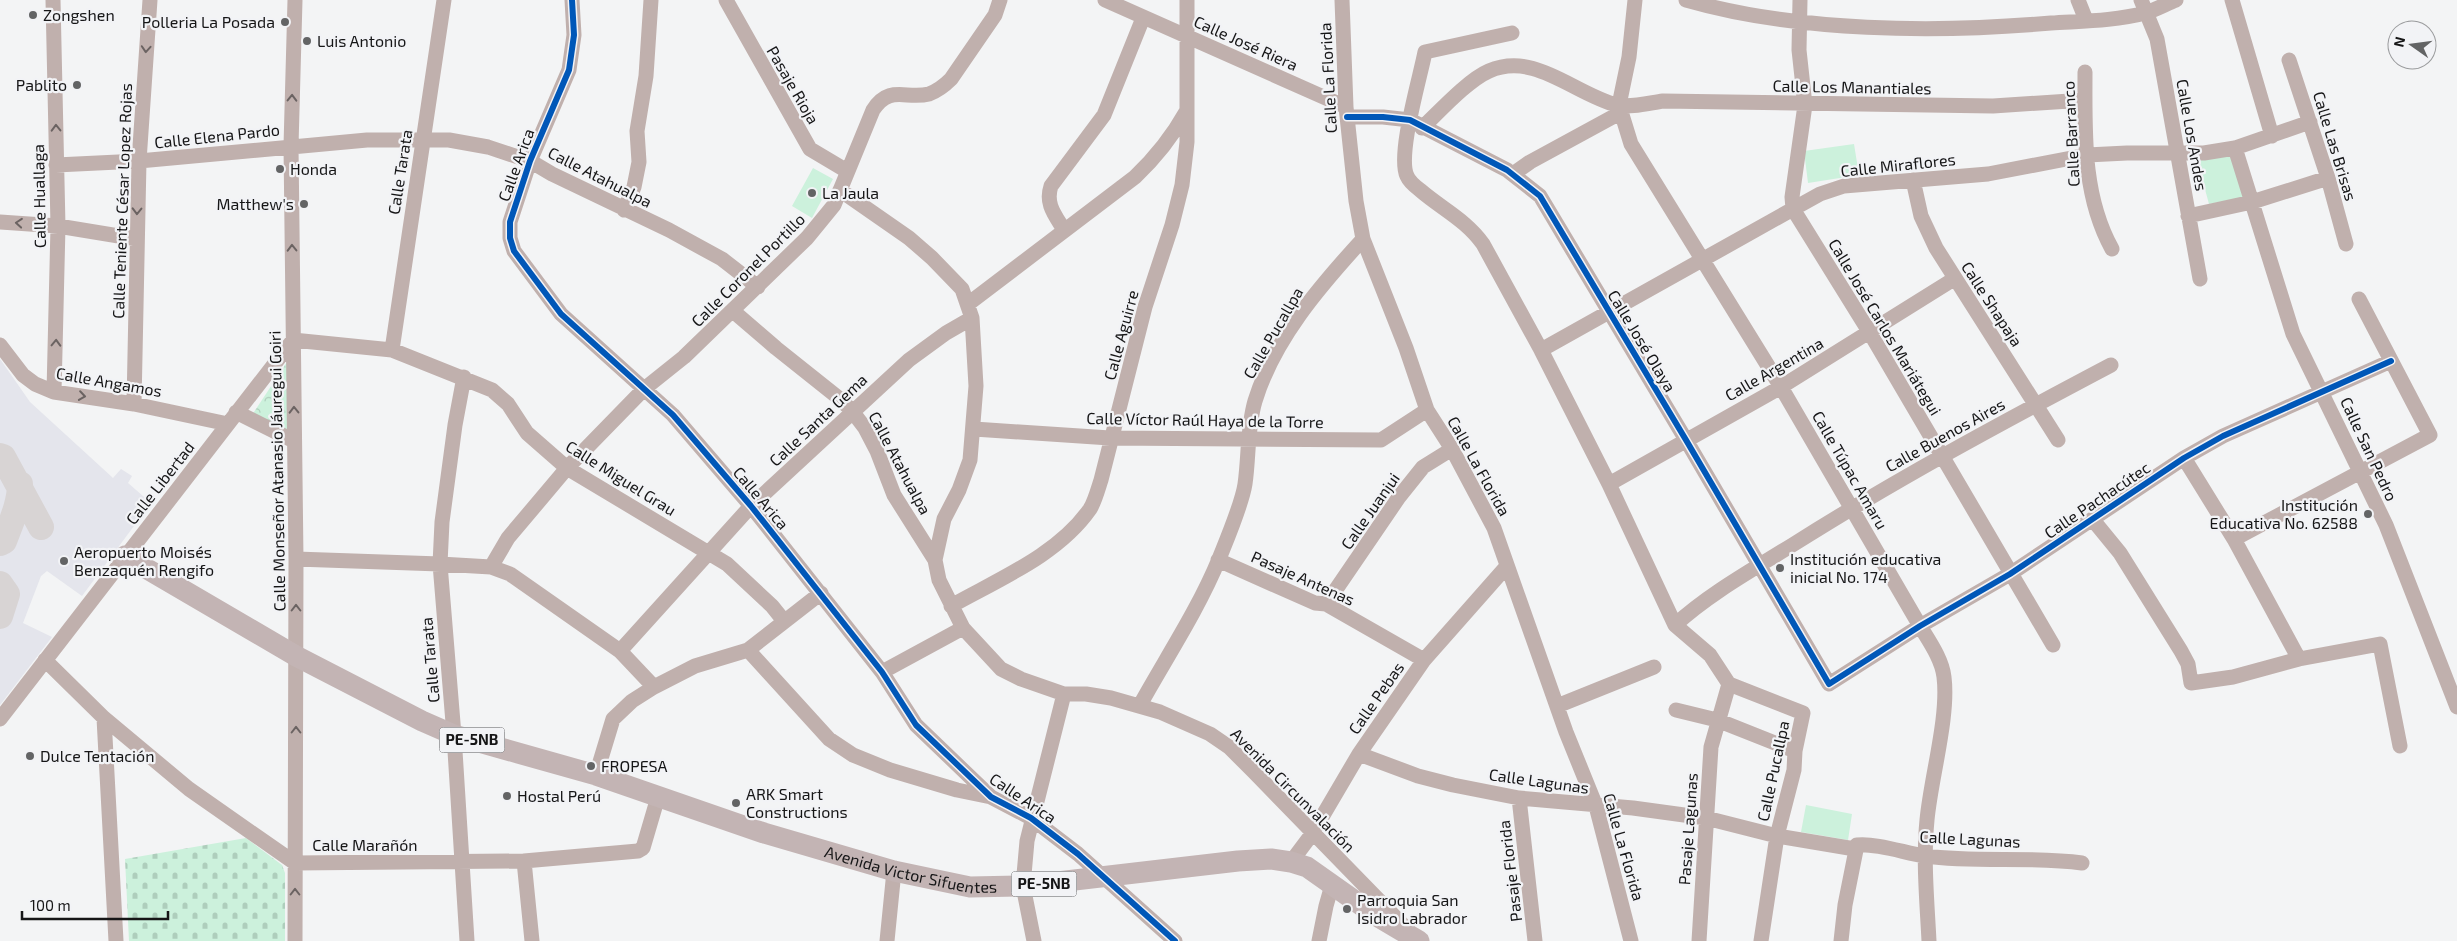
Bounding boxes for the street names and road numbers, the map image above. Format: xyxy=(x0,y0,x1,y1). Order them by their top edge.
street label: Calle José Riera xyxy=(1191,11,1301,74)
street label: Calle La Florida xyxy=(1315,22,1340,134)
street label: Pasaje Rioja xyxy=(763,42,823,128)
street label: Calle Los Manantiales xyxy=(1772,76,1932,97)
street label: Calle Los Andes xyxy=(2173,77,2212,192)
street label: Calle Barranco xyxy=(2058,81,2083,187)
street label: Calle Teniente César Lopez Rojas xyxy=(108,83,136,319)
street label: Calle Las Brisas xyxy=(2310,89,2361,203)
street label: Calle Elena Pardo xyxy=(153,119,281,152)
street label: Calle Arica xyxy=(494,126,537,204)
street label: Calle Tarata xyxy=(383,128,416,216)
street label: Calle Atahualpa xyxy=(545,142,655,211)
street label: Calle Huallaga xyxy=(28,144,49,248)
street label: Calle Miraflores xyxy=(1840,149,1956,180)
street label: Calle Coronel Portillo xyxy=(687,209,808,330)
street label: Calle José Carlos Mariátegui xyxy=(1825,235,1946,418)
street label: Calle Shapaja xyxy=(1957,258,2027,350)
street label: Calle Pucallpa xyxy=(1239,284,1306,382)
street label: Calle José Olaya xyxy=(1605,286,1680,395)
street label: Calle Aguirre xyxy=(1099,288,1142,382)
street label: Calle Monseñor Atanasio Jáuregui Goiri xyxy=(265,330,288,612)
street label: Calle Argentina xyxy=(1721,333,1826,404)
street label: Calle Angamos xyxy=(55,363,164,400)
street label: Calle Santa Gema xyxy=(765,370,870,470)
street label: Calle Buenos Aires xyxy=(1882,394,2008,475)
street label: Calle San Pedro xyxy=(2337,394,2402,504)
street label: Calle Túpac Amaru xyxy=(1809,407,1892,532)
street label: Calle Atahualpa xyxy=(865,408,936,517)
street label: Calle Víctor Raúl Haya de la Torre xyxy=(1086,408,1324,431)
street label: Calle La Florida xyxy=(1444,413,1515,519)
street label: Calle Miguel Grau xyxy=(563,436,680,519)
street label: Calle Libertad xyxy=(121,437,198,528)
street label: Calle Pachacútec xyxy=(2040,457,2153,542)
street label: Calle Arica xyxy=(730,462,793,533)
street label: Calle Juanjui xyxy=(1336,469,1404,553)
street label: Pasaje Antenas xyxy=(1248,546,1358,610)
street label: Calle Tarata xyxy=(416,616,443,704)
street label: Calle Pebas xyxy=(1344,658,1407,737)
street label: Calle Pucallpa xyxy=(1753,719,1792,823)
street label: Avenida Circunvalación xyxy=(1227,724,1359,856)
road number: PE-5NB xyxy=(440,728,504,752)
street label: Calle Lagunas xyxy=(1488,764,1590,797)
street label: Calle Arica xyxy=(986,768,1060,827)
street label: Pasaje Lagunas xyxy=(1674,772,1702,886)
street label: Calle La Florida xyxy=(1600,791,1649,903)
street label: Pasaje Florida xyxy=(1494,819,1526,923)
street label: Calle Lagunas xyxy=(1919,826,2021,851)
street label: Calle Marañón xyxy=(312,835,418,854)
street label: Avenida Victor Sifuentes xyxy=(823,841,997,897)
road number: PE-5NB xyxy=(1012,872,1076,896)

